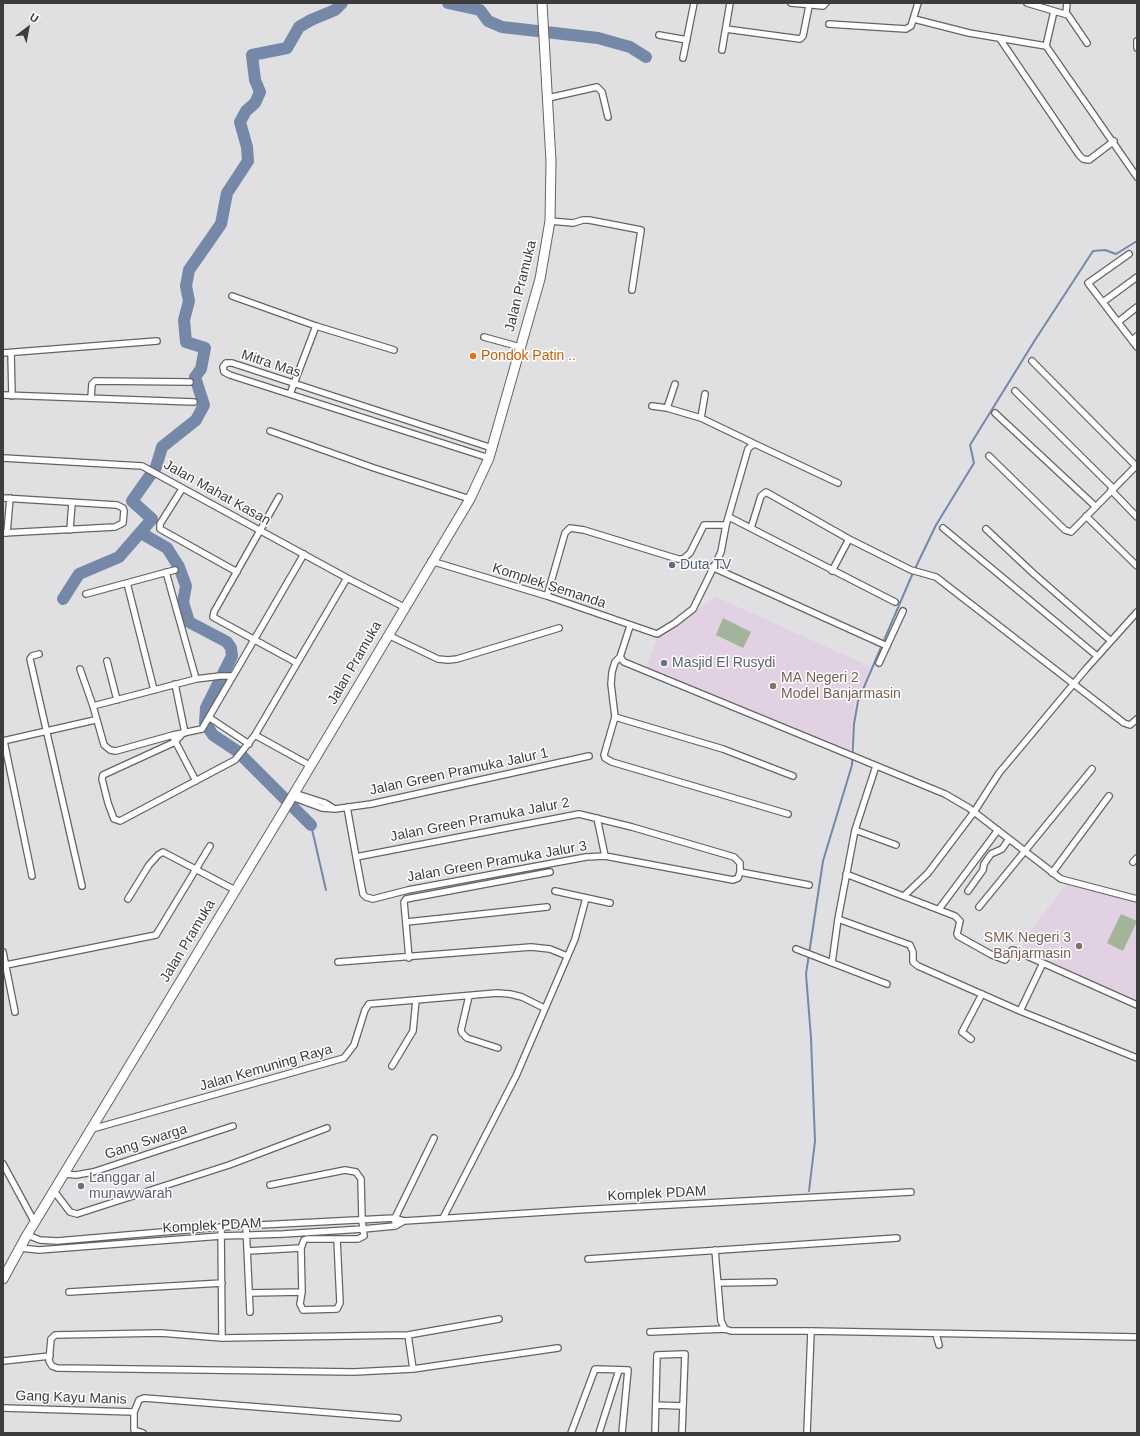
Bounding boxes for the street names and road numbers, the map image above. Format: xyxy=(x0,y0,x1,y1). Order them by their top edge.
street label: Jalan Pramuka xyxy=(502,239,540,333)
street label: Mitra Mas xyxy=(239,347,303,381)
street label: Jalan Mahat Kasan xyxy=(161,457,273,529)
street label: Komplek Semanda xyxy=(490,560,608,612)
street label: Jalan Pramuka xyxy=(324,618,386,708)
street label: Jalan Green Pramuka Jalur 1 xyxy=(368,745,550,799)
street label: Jalan Green Pramuka Jalur 2 xyxy=(389,794,571,846)
street label: Jalan Green Pramuka Jalur 3 xyxy=(406,838,588,886)
street label: Jalan Pramuka xyxy=(157,897,219,985)
street label: Jalan Kemuning Raya xyxy=(198,1041,334,1095)
street label: Gang Swarga xyxy=(103,1121,189,1163)
street label: Komplek PDAM xyxy=(607,1183,707,1205)
street label: Komplek PDAM xyxy=(162,1215,262,1237)
street label: Gang Kayu Manis xyxy=(15,1388,127,1408)

